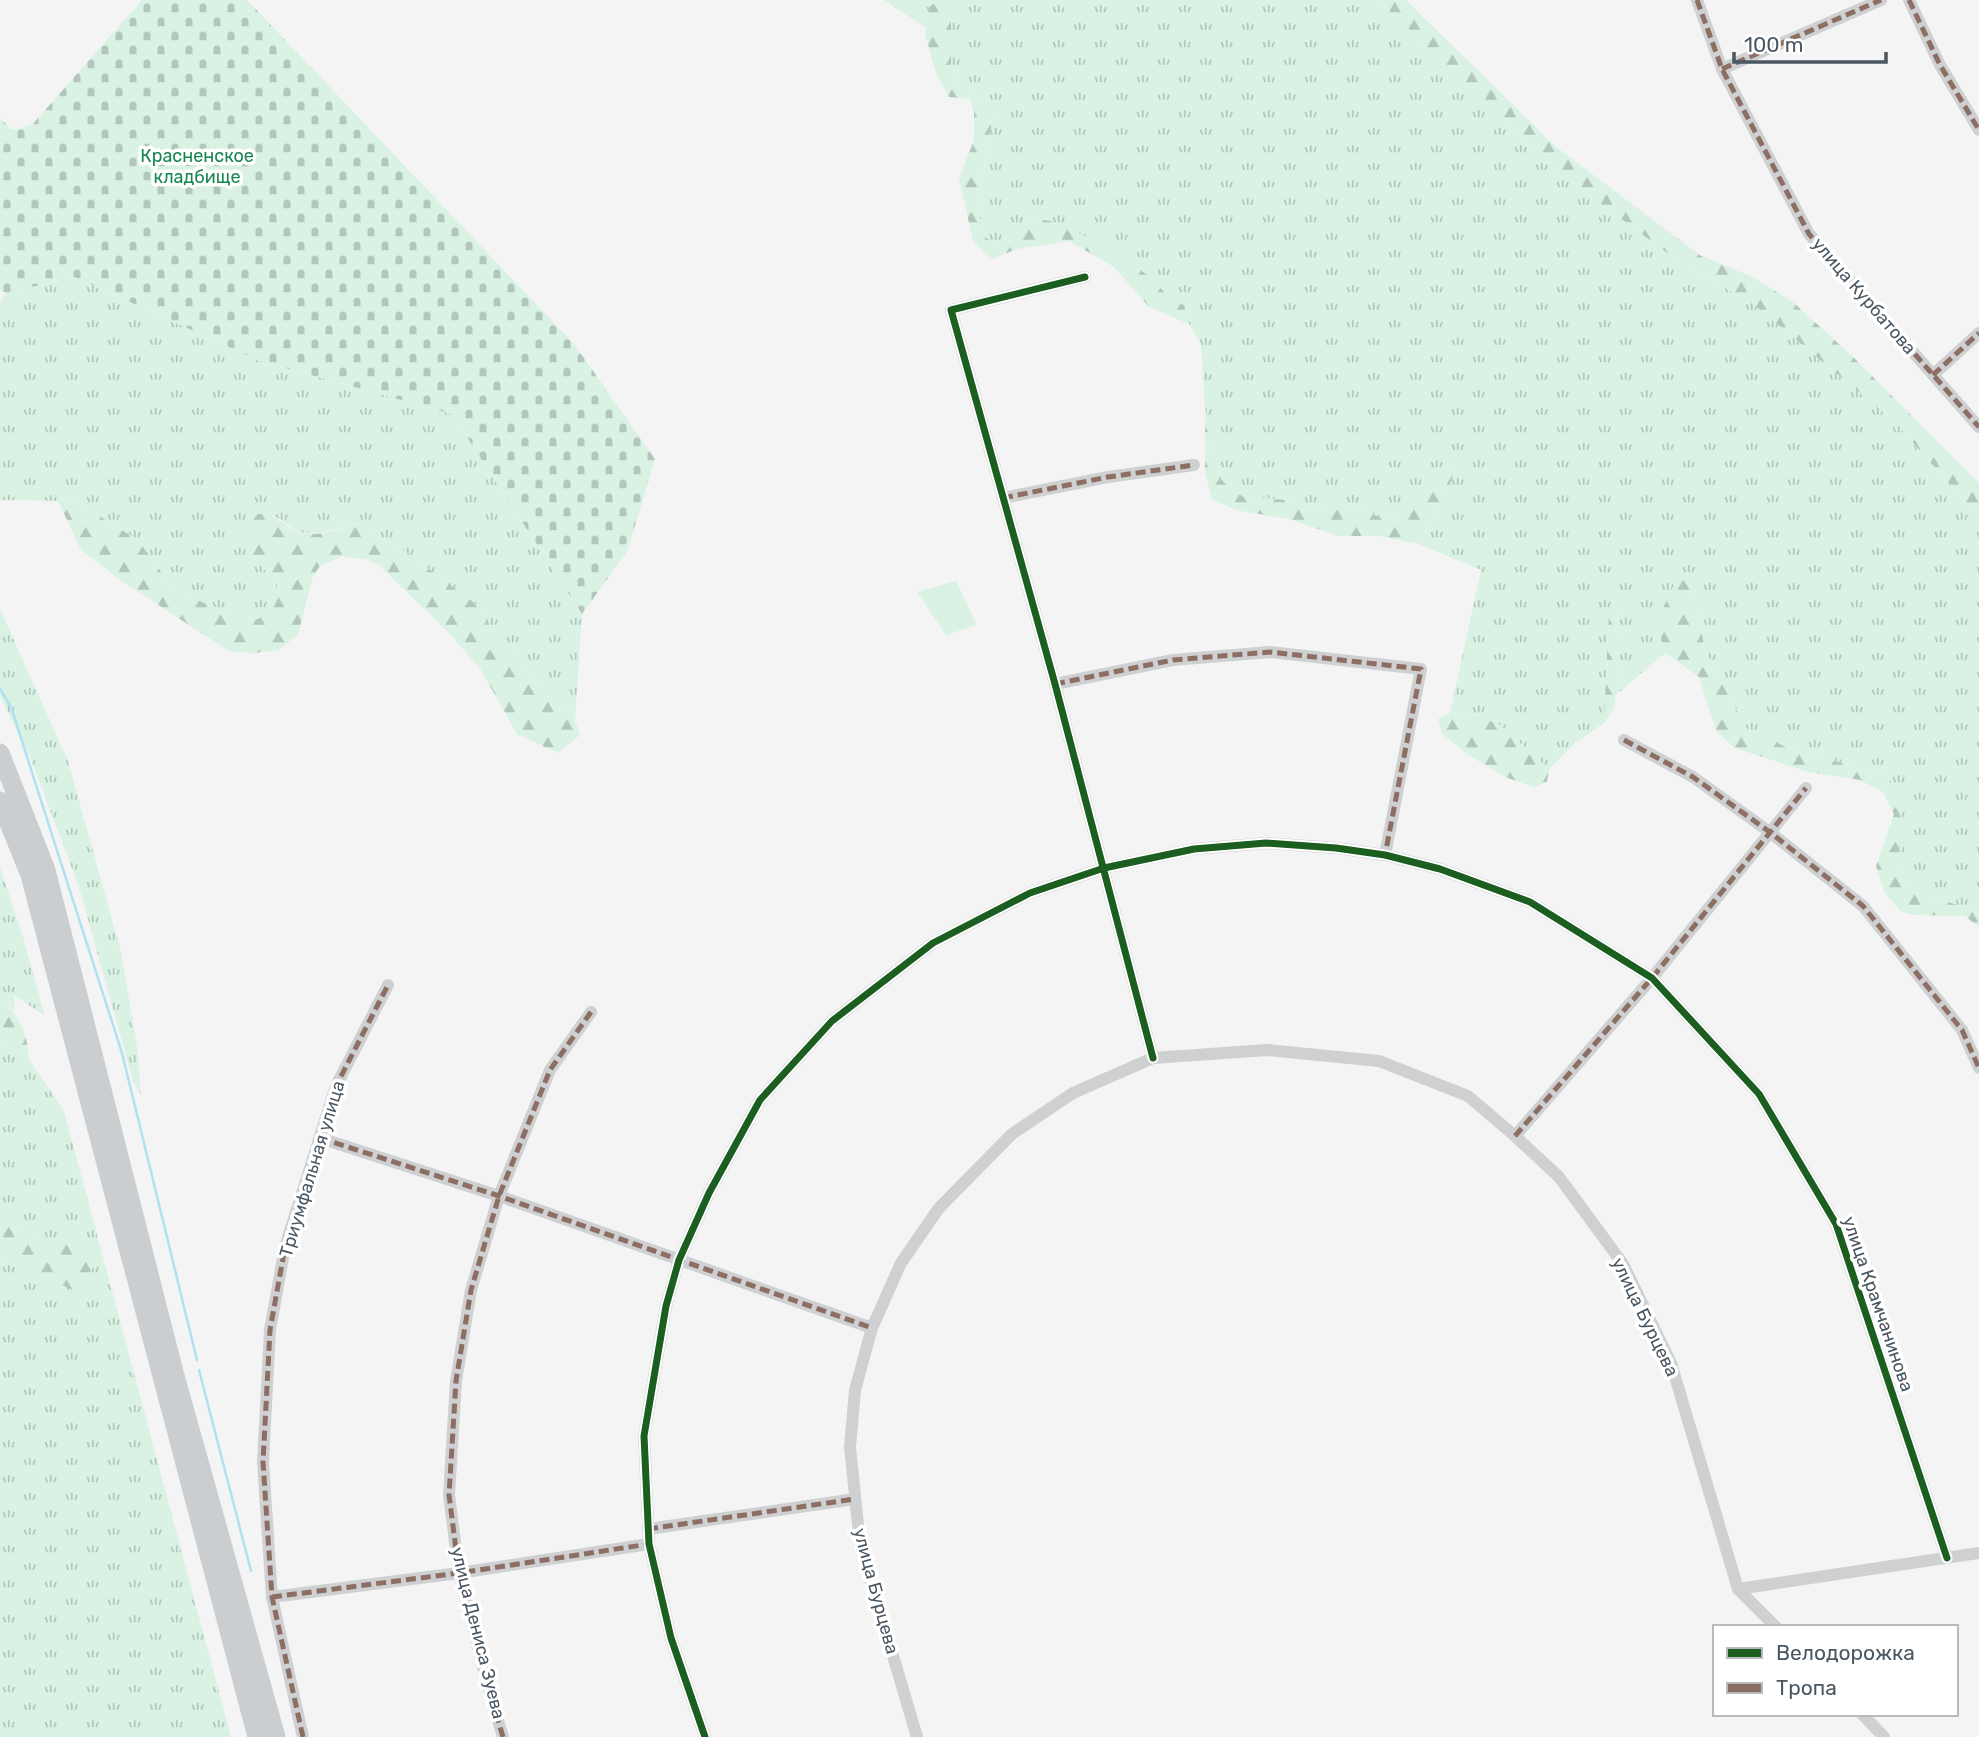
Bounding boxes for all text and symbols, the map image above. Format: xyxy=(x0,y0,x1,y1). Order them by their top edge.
scale bar xyxy=(1734,21,1886,65)
text: 100 m xyxy=(1744,32,1803,57)
park label: Красненское кладбище xyxy=(140,145,254,188)
street label: улица Курбатова xyxy=(1807,233,1921,359)
street label: Триумфальная улица xyxy=(275,1078,349,1260)
street label: улица Крамчанинова xyxy=(1838,1214,1918,1394)
street label: улица Бурцева xyxy=(1607,1254,1683,1380)
street label: улица Бурцева xyxy=(849,1526,903,1656)
street label: улица Дениса Зуева xyxy=(446,1545,510,1721)
legend xyxy=(1713,1625,1958,1716)
text: Велодорожка xyxy=(1776,1640,1915,1665)
text: Тропа xyxy=(1776,1675,1837,1700)

